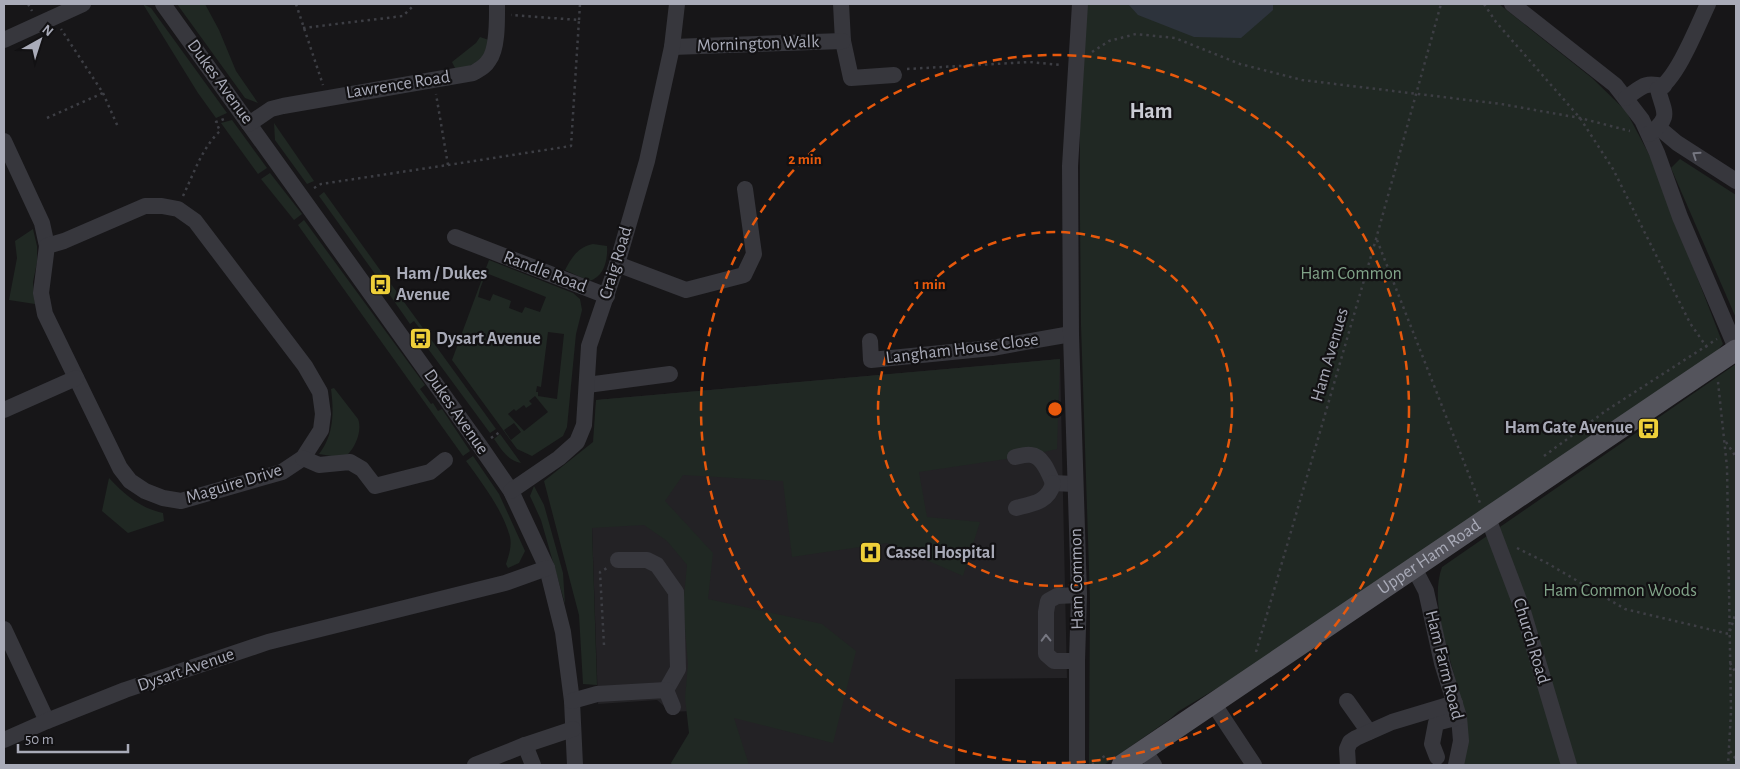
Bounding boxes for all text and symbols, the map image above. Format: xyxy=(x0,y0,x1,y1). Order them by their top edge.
north arrow xyxy=(15,15,65,65)
text: N xyxy=(39,22,56,39)
street label: Mornington Walk xyxy=(696,33,820,55)
street label: Dukes Avenue xyxy=(184,37,256,127)
street label: Lawrence Road xyxy=(345,68,451,102)
district label: Ham xyxy=(1129,100,1173,122)
text: 2 min xyxy=(788,152,822,167)
one-way arrow xyxy=(1693,152,1702,162)
street label: Craig Road xyxy=(596,225,636,301)
street label: Randle Road xyxy=(501,248,589,296)
place label: Ham / Dukes Avenue xyxy=(396,265,487,304)
park label: Ham Common xyxy=(1300,265,1402,283)
bus stop icon: Ham / Dukes Avenue xyxy=(368,272,392,296)
text: 1 min xyxy=(914,277,946,292)
street label: Ham Avenues xyxy=(1308,306,1352,404)
bus stop icon: Dysart Avenue xyxy=(408,327,432,351)
place label: Dysart Avenue xyxy=(436,330,541,348)
street label: Langham House Close xyxy=(884,331,1040,367)
street label: Dukes Avenue xyxy=(420,366,492,458)
centre of rings xyxy=(1046,400,1064,418)
bus stop icon: Ham Gate Avenue xyxy=(1637,416,1661,440)
place label: Ham Gate Avenue xyxy=(1504,419,1633,437)
street label: Maguire Drive xyxy=(184,461,284,507)
street label: Upper Ham Road xyxy=(1375,516,1484,598)
street label: Ham Common xyxy=(1067,528,1087,630)
hospital icon: Cassel Hospital xyxy=(858,541,882,565)
place label: Cassel Hospital xyxy=(886,544,995,562)
park label: Ham Common Woods xyxy=(1543,582,1697,600)
street label: Church Road xyxy=(1509,596,1553,686)
street label: Ham Farm Road xyxy=(1422,609,1466,721)
one-way arrow xyxy=(1041,634,1051,642)
street label: Dysart Avenue xyxy=(135,645,237,695)
scale bar xyxy=(18,722,128,754)
text: 50 m xyxy=(25,732,54,747)

